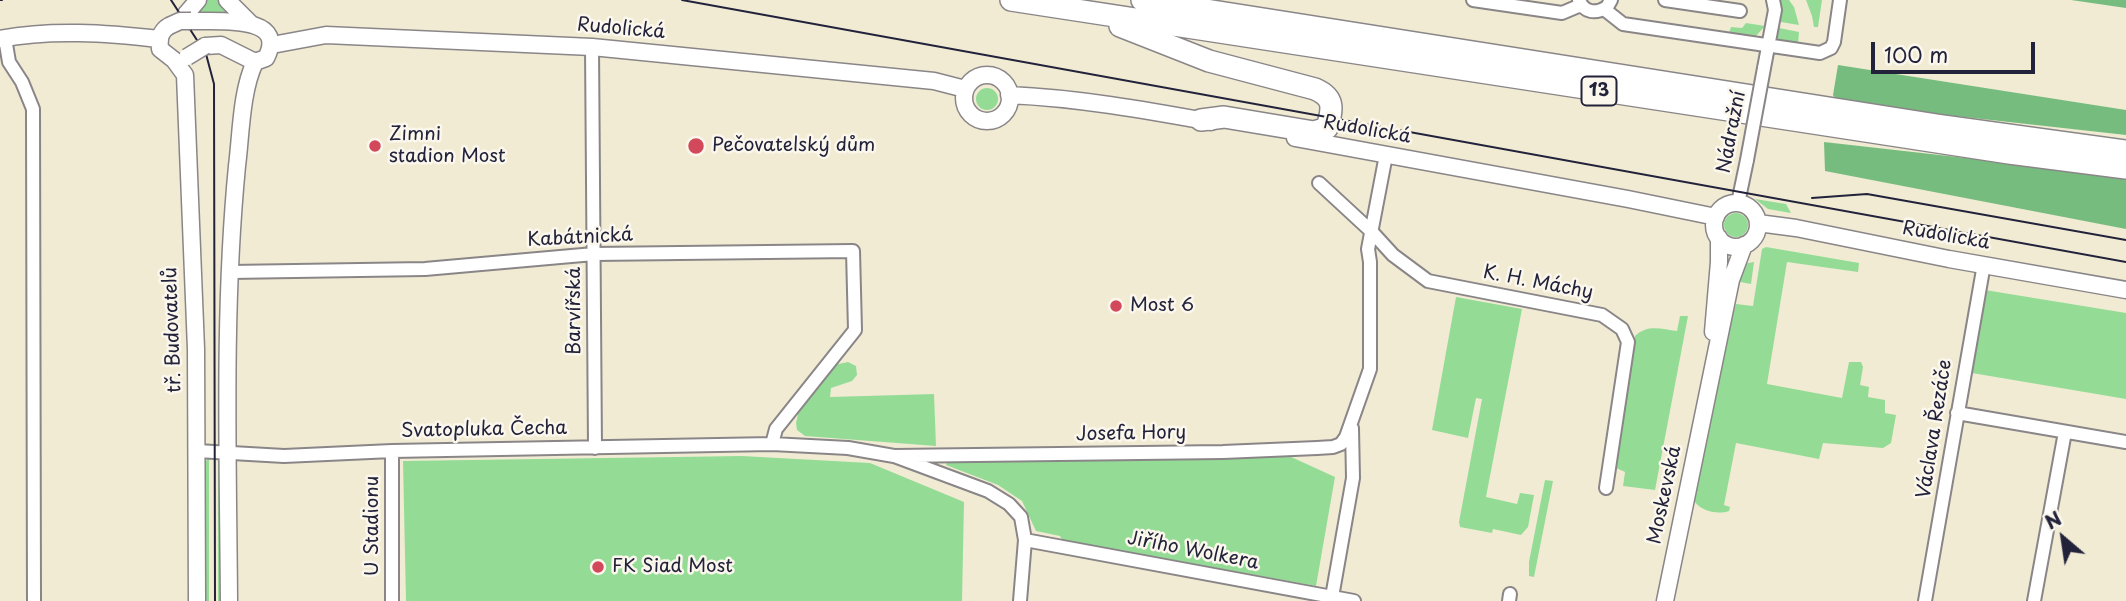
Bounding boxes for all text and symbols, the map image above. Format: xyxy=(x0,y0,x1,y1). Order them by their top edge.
street label: Rudolická xyxy=(576,14,666,44)
scale bar xyxy=(1874,28,2038,72)
text: 100 m xyxy=(1884,38,1948,70)
road number: 13 xyxy=(1582,76,1616,106)
street label: Nádražní xyxy=(1713,89,1751,175)
street label: Rudolická xyxy=(1322,111,1412,149)
place label: Zimni stadion Most xyxy=(389,124,506,168)
place label: Pečovatelský dům xyxy=(712,135,875,157)
marker: Pečovatelský dům xyxy=(686,136,706,156)
marker: Zimni stadion Most xyxy=(367,138,383,154)
street label: Rudolická xyxy=(1901,217,1991,255)
street label: Kabátnická xyxy=(527,224,633,252)
street label: K. H. Máchy xyxy=(1481,261,1595,305)
street label: tř. Budovatelů xyxy=(159,267,187,393)
street label: Barvířská xyxy=(564,267,586,355)
place label: Most 6 xyxy=(1130,295,1194,317)
marker: Most 6 xyxy=(1108,298,1124,314)
street label: Václava Řezáče xyxy=(1913,358,1957,500)
street label: Svatopluka Čecha xyxy=(401,417,567,443)
street label: Josefa Hory xyxy=(1076,422,1186,446)
street label: Moskevská xyxy=(1643,444,1687,546)
street label: U Stadionu xyxy=(362,476,384,576)
north arrow xyxy=(2028,503,2098,573)
text: N xyxy=(2039,504,2066,536)
street label: Jiřího Wolkera xyxy=(1125,527,1261,575)
place label: FK Siad Most xyxy=(612,556,733,578)
marker: FK Siad Most xyxy=(590,559,606,575)

